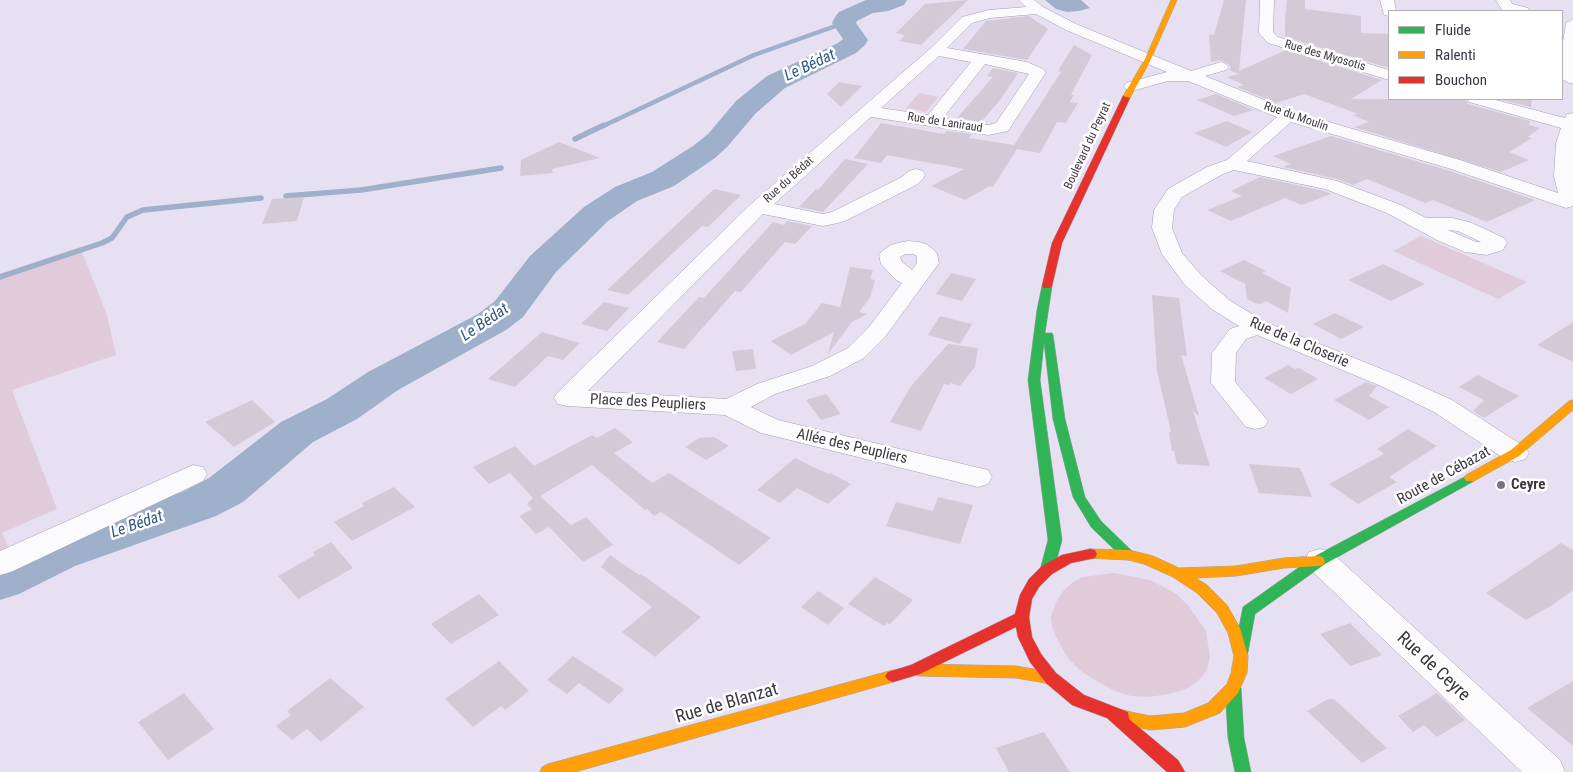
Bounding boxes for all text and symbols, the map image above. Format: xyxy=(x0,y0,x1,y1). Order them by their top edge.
legend xyxy=(1388,10,1563,100)
text: Fluide xyxy=(1435,21,1471,39)
street label: Rue des Myosotis xyxy=(1283,38,1367,74)
water label: Le Bédat xyxy=(782,46,838,86)
text: Ralenti xyxy=(1435,46,1476,64)
text: Bouchon xyxy=(1435,71,1487,89)
street label: Rue du Moulin xyxy=(1262,99,1330,135)
street label: Boulevard du Peyrat xyxy=(1062,100,1114,192)
street label: Rue de Laniraud xyxy=(906,110,984,136)
street label: Rue du Bédat xyxy=(761,154,817,206)
water label: Le Bédat xyxy=(457,300,513,346)
street label: Rue de la Closerie xyxy=(1247,314,1351,372)
street label: Place des Peupliers xyxy=(589,391,707,415)
street label: Allée des Peupliers xyxy=(795,426,909,468)
street label: Route de Cébazat xyxy=(1394,443,1494,509)
place label: Ceyre xyxy=(1511,476,1545,494)
marker: Ceyre xyxy=(1495,479,1507,491)
water label: Le Bédat xyxy=(108,507,166,543)
street label: Rue de Ceyre xyxy=(1392,628,1474,706)
street label: Rue de Blanzat xyxy=(673,679,781,729)

